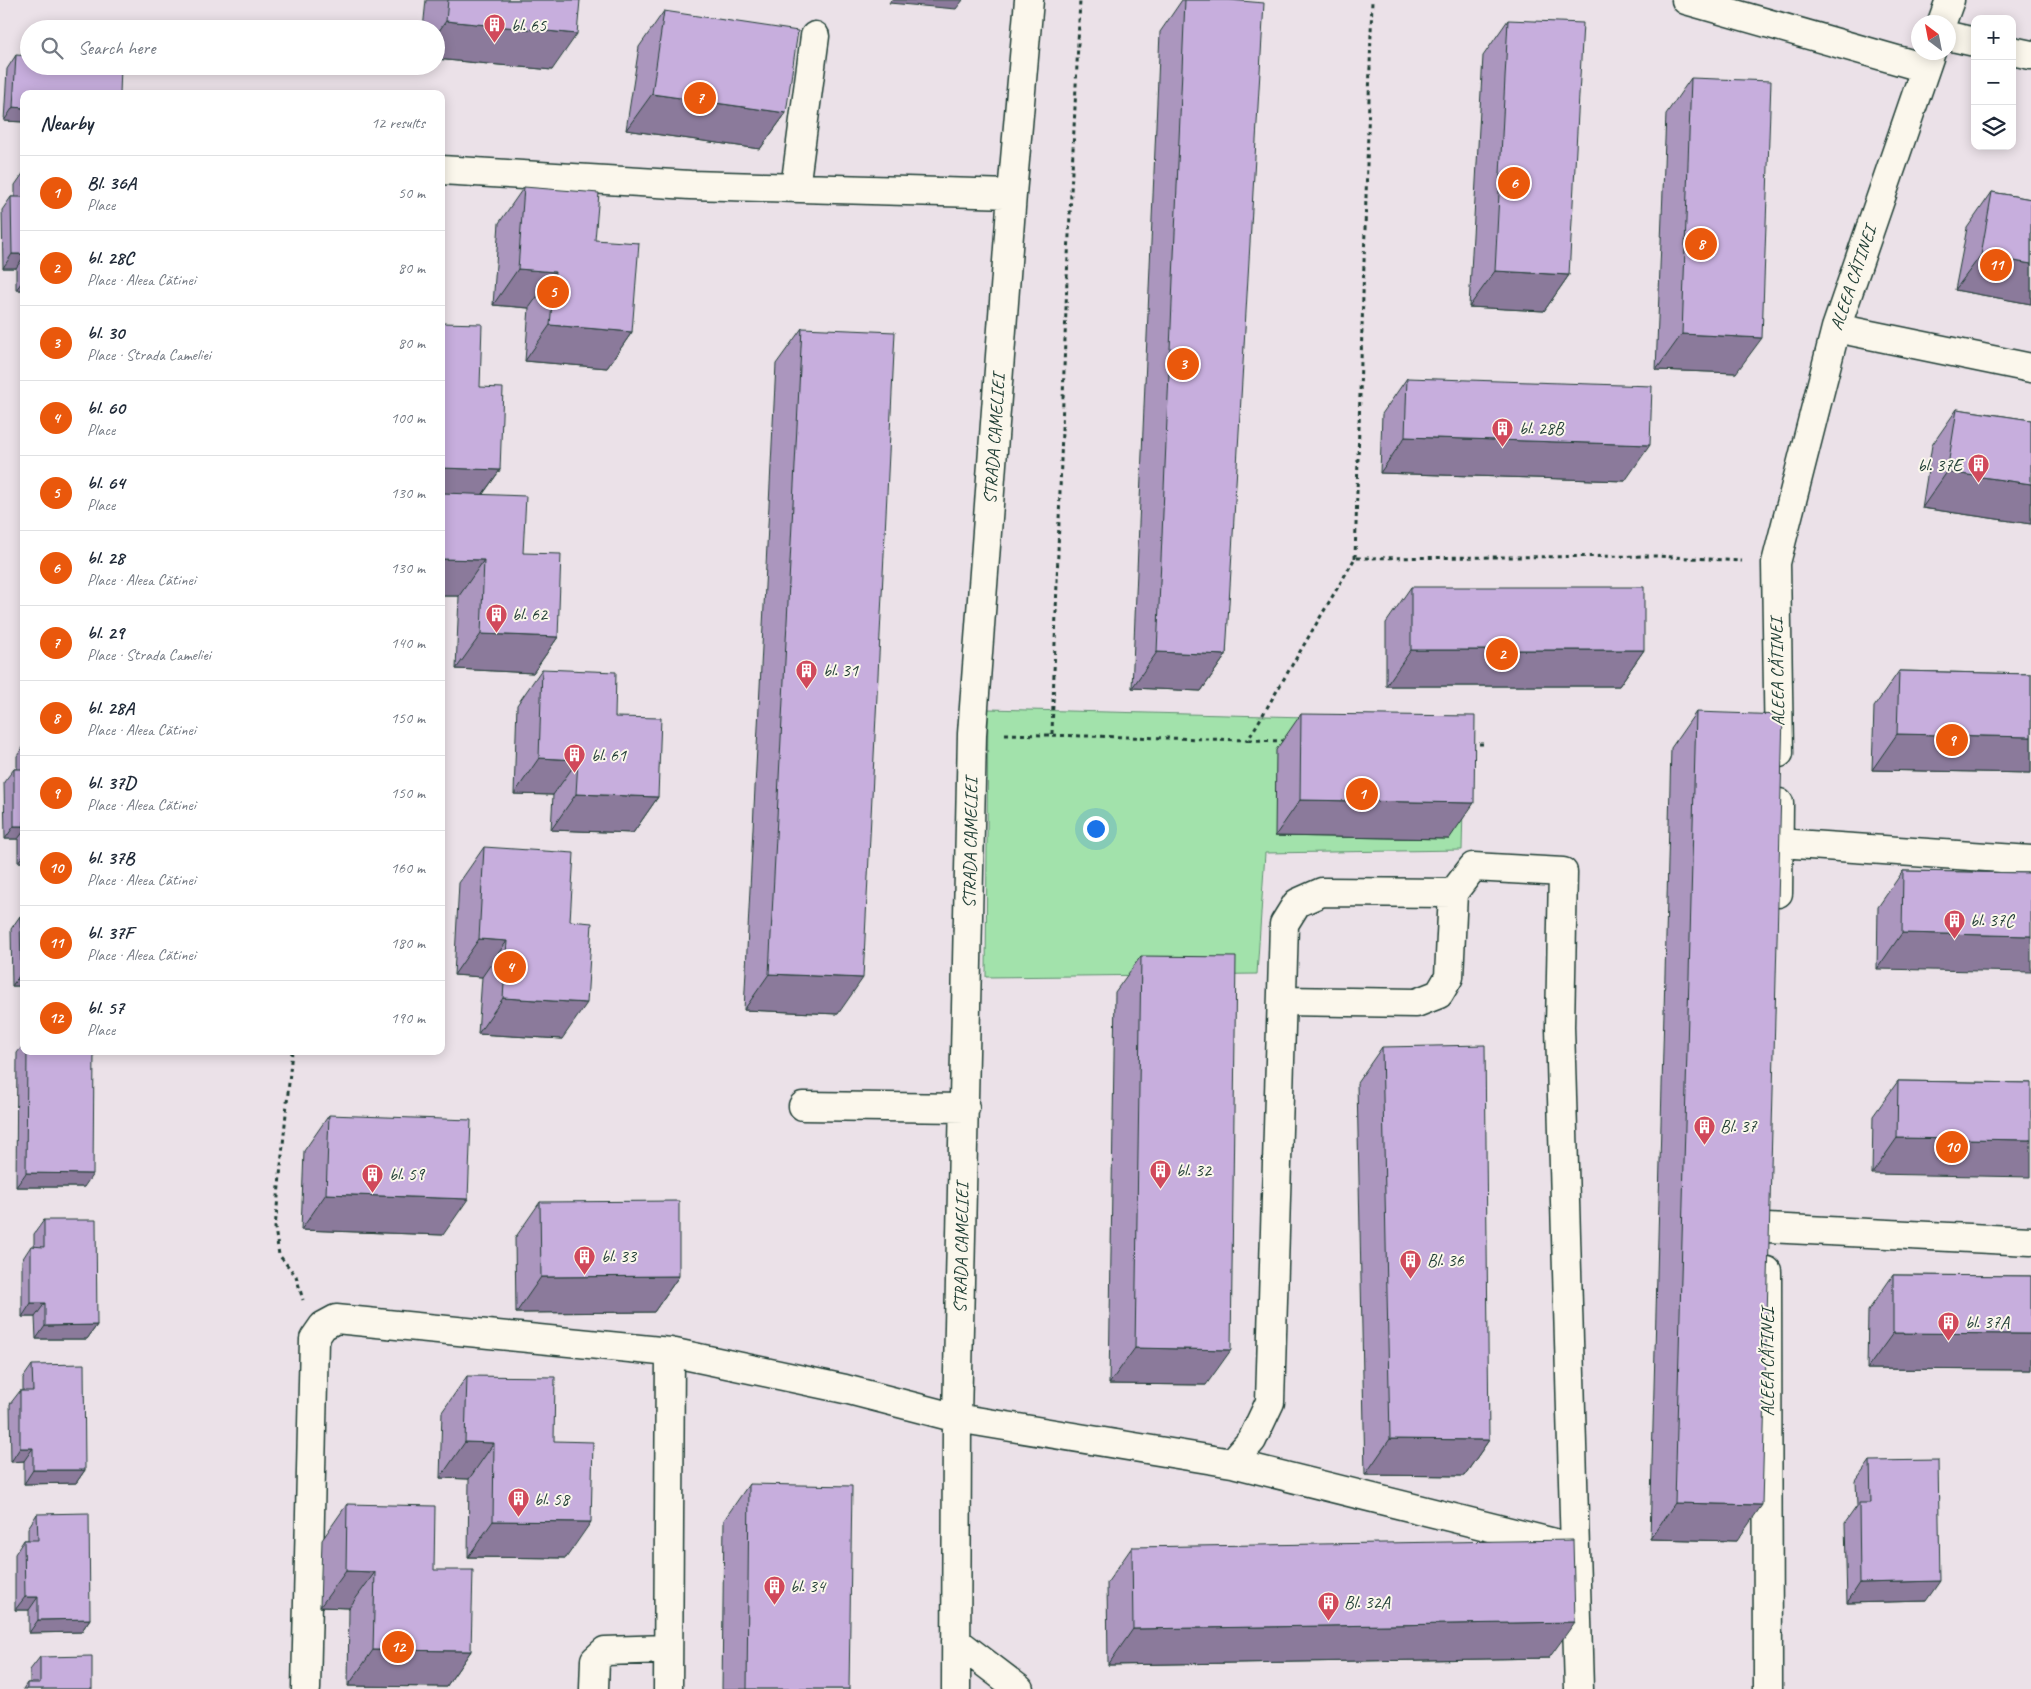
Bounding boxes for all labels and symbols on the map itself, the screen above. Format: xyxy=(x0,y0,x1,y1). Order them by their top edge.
building icon: bl. 65 xyxy=(483,13,507,44)
place label: bl. 65 xyxy=(511,14,547,36)
north arrow xyxy=(1911,15,1956,60)
pin: 7 xyxy=(684,79,716,117)
pin: 6 xyxy=(1498,164,1530,202)
street label: ALEEA CĂTINEI xyxy=(1825,220,1882,333)
pin: 8 xyxy=(1685,225,1717,263)
pin: 11 xyxy=(1980,246,2012,284)
pin: 5 xyxy=(537,273,569,311)
pin: 3 xyxy=(1167,345,1199,383)
street label: STRADA CAMELIEI xyxy=(978,370,1010,505)
building icon: bl. 28B xyxy=(1491,416,1515,447)
place label: bl. 28B xyxy=(1519,417,1565,439)
building icon: bl. 37E xyxy=(1966,453,1990,484)
place label: bl. 37E xyxy=(1917,454,1964,476)
building icon: bl. 62 xyxy=(484,602,508,633)
place label: bl. 62 xyxy=(512,603,549,625)
street label: ALEEA CĂTINEI xyxy=(1765,614,1789,726)
pin: 2 xyxy=(1486,635,1518,673)
building icon: bl. 31 xyxy=(795,658,819,689)
place label: bl. 31 xyxy=(823,659,859,681)
pin: 9 xyxy=(1936,721,1968,759)
building icon: bl. 61 xyxy=(563,743,587,774)
place label: bl. 61 xyxy=(591,744,627,766)
street label: STRADA CAMELIEI xyxy=(958,774,982,908)
pin: 1 xyxy=(1346,775,1378,813)
your location xyxy=(1083,816,1109,842)
building icon: bl. 37C xyxy=(1942,908,1966,939)
place label: bl. 37C xyxy=(1970,909,2016,931)
pin: 4 xyxy=(494,948,526,986)
building icon: Bl. 37 xyxy=(1692,1114,1716,1145)
place label: Bl. 37 xyxy=(1720,1115,1758,1137)
pin: 10 xyxy=(1936,1128,1968,1166)
building icon: bl. 32 xyxy=(1148,1158,1172,1189)
place label: bl. 32 xyxy=(1176,1159,1213,1181)
building icon: bl. 59 xyxy=(361,1162,385,1193)
place label: bl. 59 xyxy=(389,1163,426,1185)
street label: STRADA CAMELIEI xyxy=(949,1179,973,1313)
building icon: bl. 33 xyxy=(573,1244,597,1275)
place label: bl. 33 xyxy=(601,1245,638,1267)
building icon: Bl. 36 xyxy=(1399,1248,1423,1279)
place label: Bl. 36 xyxy=(1427,1249,1465,1271)
street label: ALEEA CĂTINEI xyxy=(1756,1304,1778,1416)
building icon: bl. 37A xyxy=(1937,1310,1961,1341)
place label: bl. 37A xyxy=(1965,1311,2010,1333)
building icon: bl. 58 xyxy=(506,1487,530,1518)
place label: bl. 58 xyxy=(534,1488,571,1510)
building icon: bl. 34 xyxy=(762,1574,786,1605)
place label: bl. 34 xyxy=(790,1575,827,1597)
building icon: Bl. 32A xyxy=(1316,1590,1340,1621)
place label: Bl. 32A xyxy=(1344,1591,1391,1613)
pin: 12 xyxy=(382,1628,414,1666)

